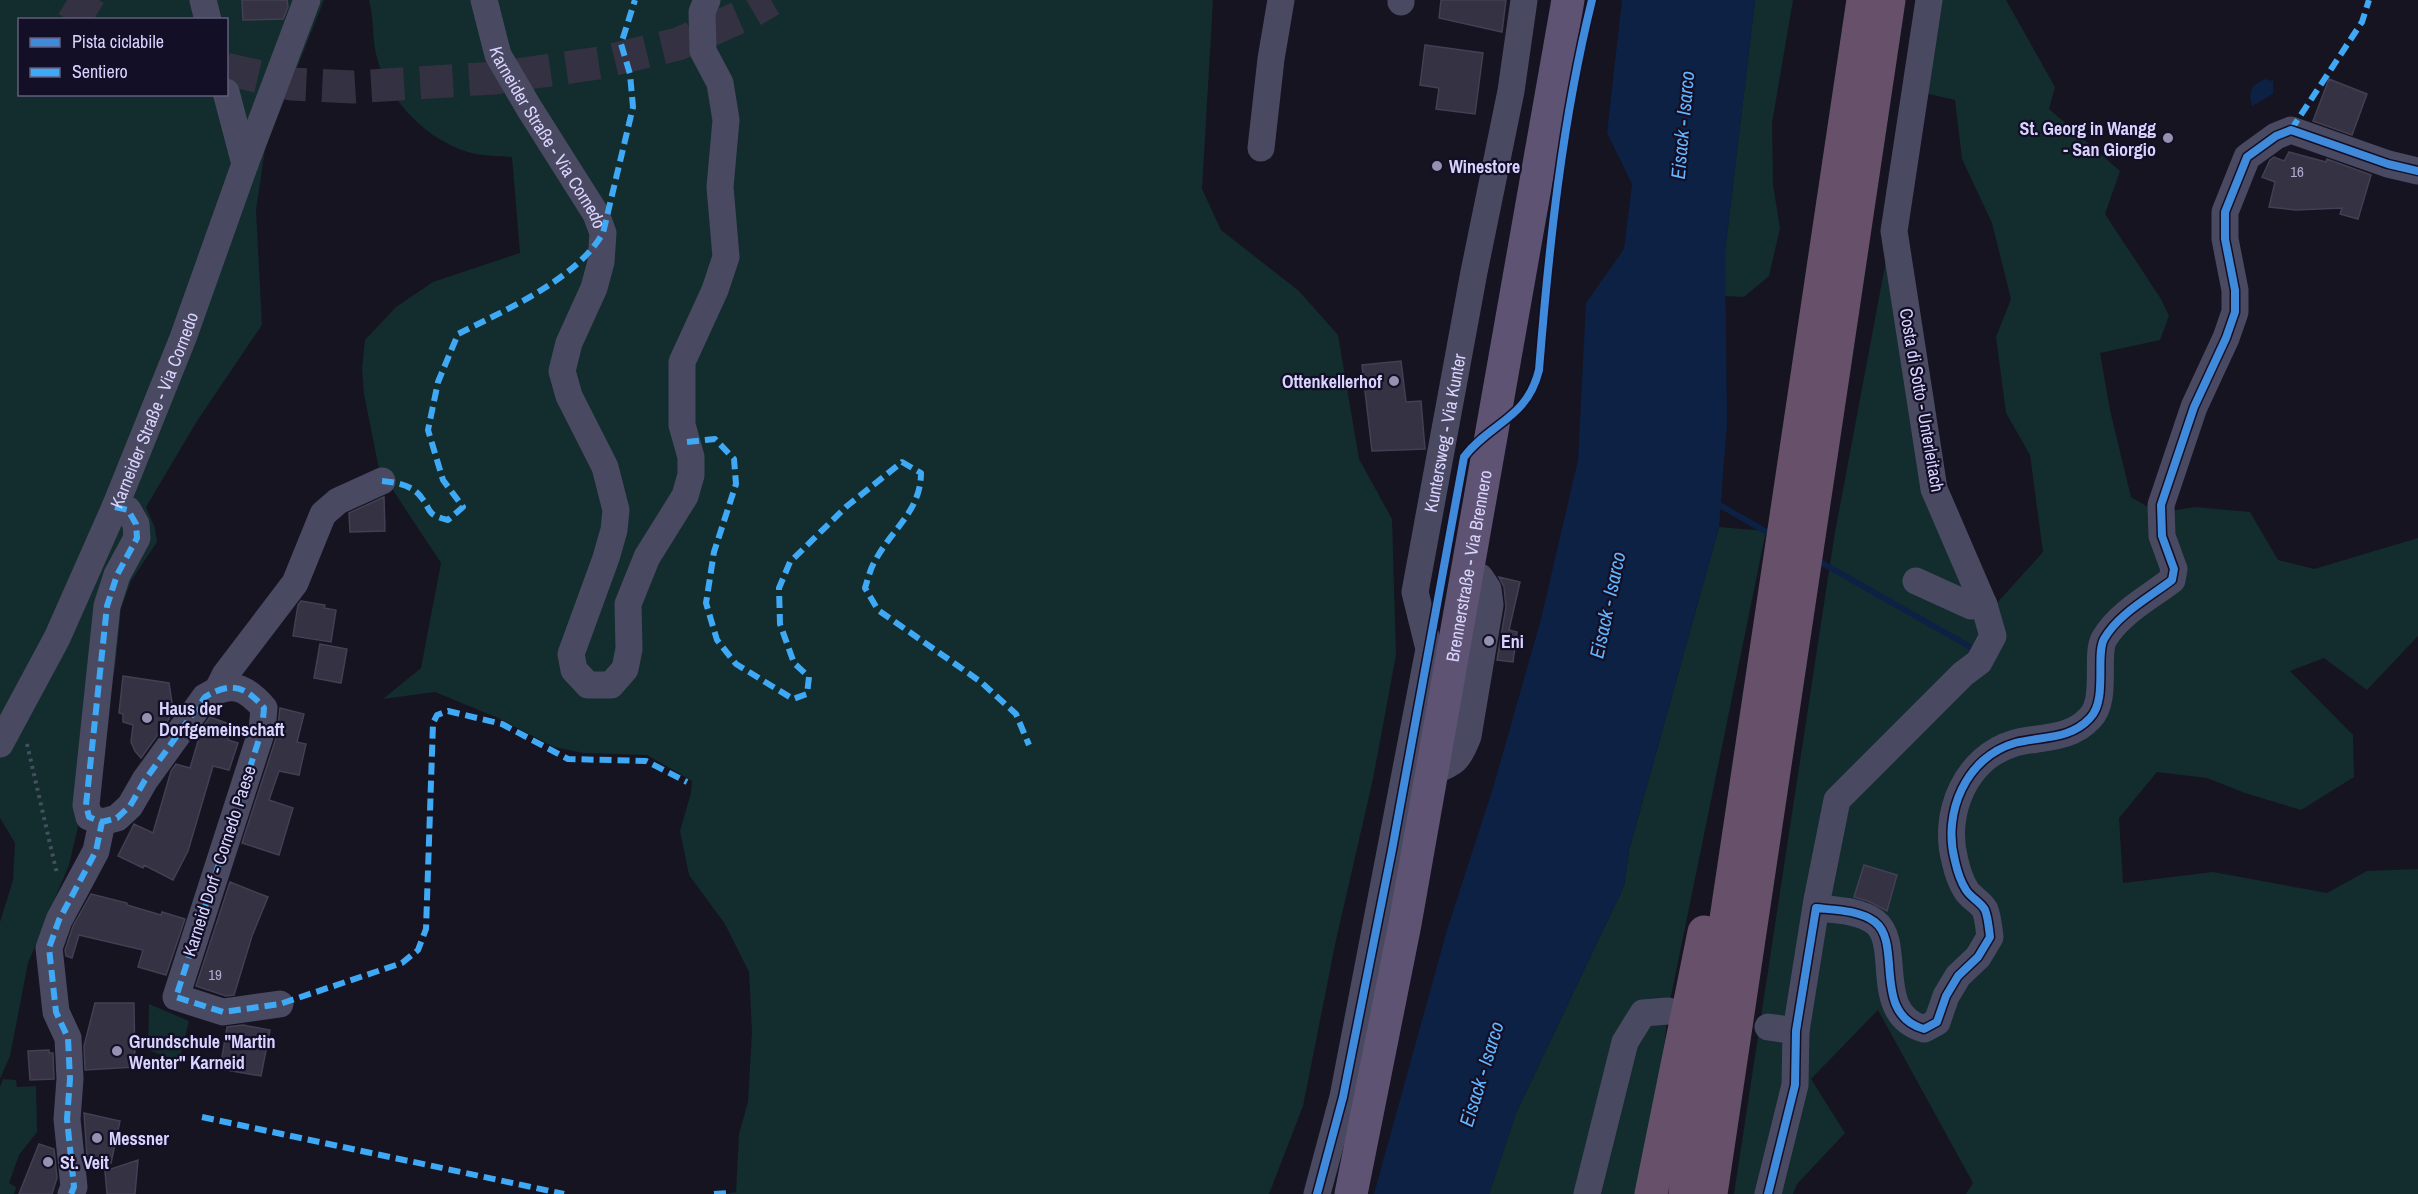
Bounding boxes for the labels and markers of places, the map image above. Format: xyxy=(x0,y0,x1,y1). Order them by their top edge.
place label: St. Georg in Wangg - San Giorgio xyxy=(2020,116,2156,162)
marker: St. Georg in Wangg - San Giorgio xyxy=(2161,131,2175,145)
place label: Winestore xyxy=(1449,154,1520,179)
marker: Winestore xyxy=(1430,159,1444,173)
place label: Ottenkellerhof xyxy=(1282,369,1382,394)
marker: Ottenkellerhof xyxy=(1387,374,1401,388)
place label: Eni xyxy=(1501,629,1524,654)
marker: Eni xyxy=(1482,634,1496,648)
place label: Haus der Dorfgemeinschaft xyxy=(159,696,285,742)
marker: Haus der Dorfgemeinschaft xyxy=(140,711,154,725)
place label: Grundschule "Martin Wenter" Karneid xyxy=(129,1029,275,1075)
marker: Grundschule "Martin Wenter" Karneid xyxy=(110,1044,124,1058)
place label: Messner xyxy=(109,1126,169,1151)
marker: Messner xyxy=(90,1131,104,1145)
place label: St. Veit xyxy=(60,1150,109,1175)
marker: St. Veit xyxy=(41,1155,55,1169)

